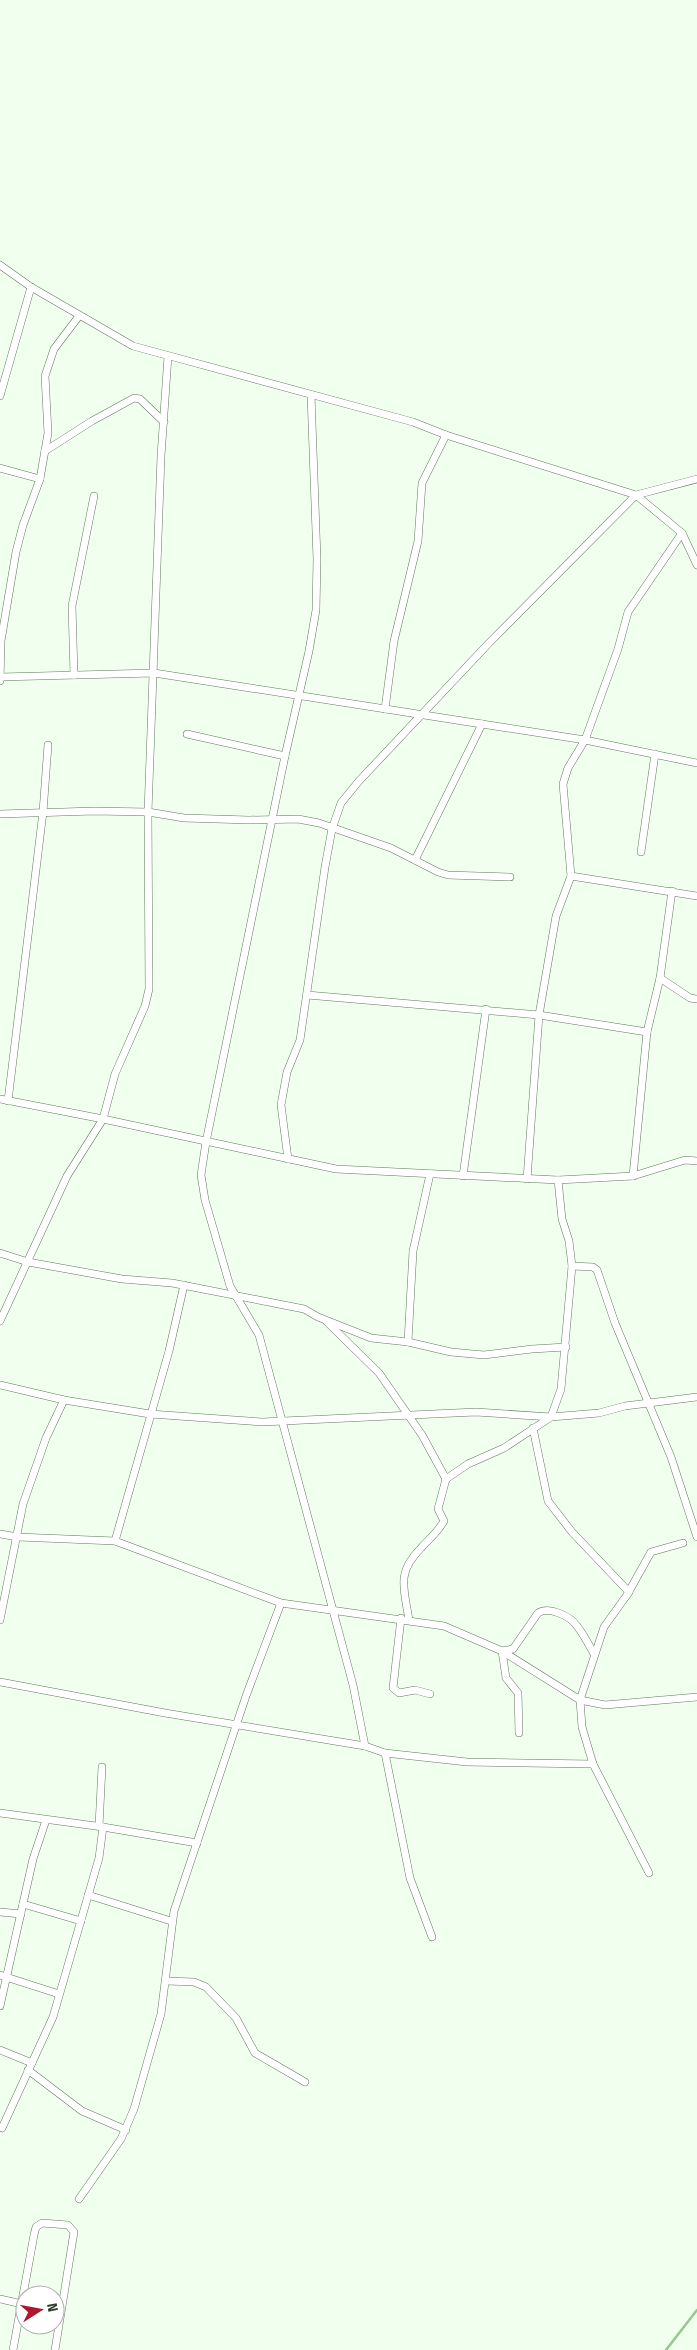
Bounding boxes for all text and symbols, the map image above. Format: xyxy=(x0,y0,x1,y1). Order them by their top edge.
north arrow xyxy=(15,2285,65,2335)
text: N xyxy=(43,2302,61,2313)

